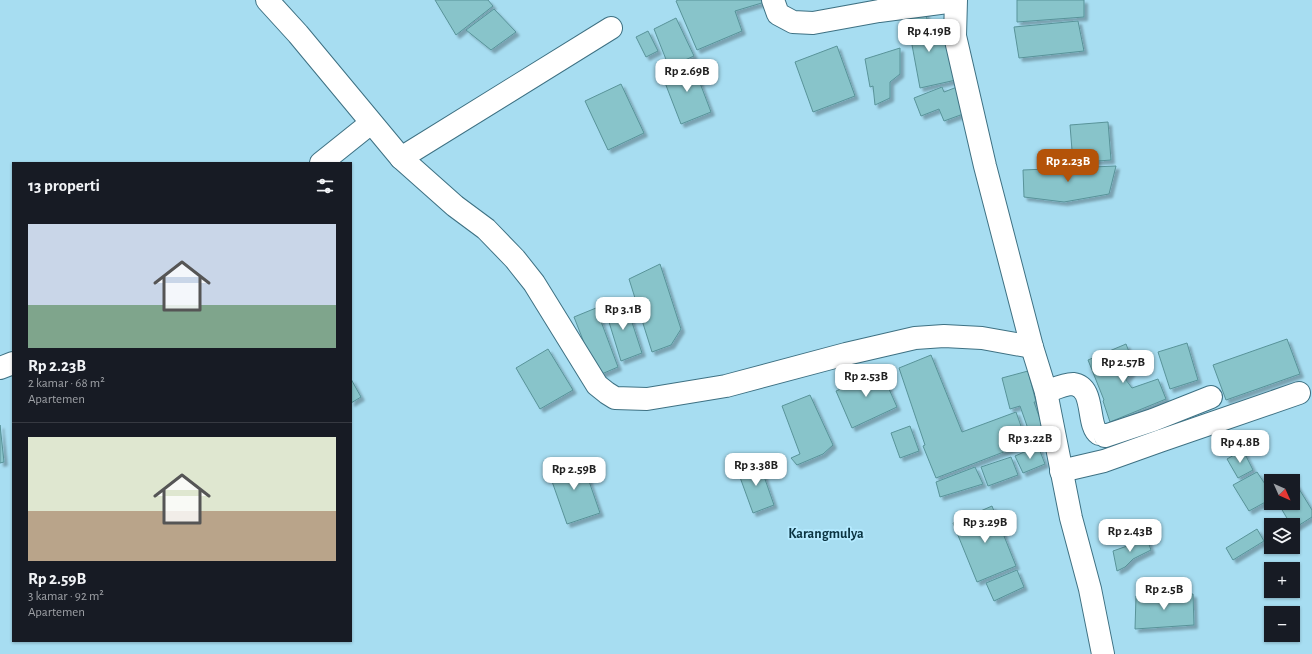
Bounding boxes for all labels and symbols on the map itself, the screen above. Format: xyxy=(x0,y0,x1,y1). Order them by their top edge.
pin: Rp 4.19B xyxy=(888,19,970,53)
pin: Rp 2.69B xyxy=(646,59,728,93)
pin: Rp 2.23B xyxy=(1027,149,1109,183)
pin: Rp 3.1B xyxy=(586,297,660,331)
pin: Rp 2.57B xyxy=(1082,350,1164,384)
pin: Rp 2.53B xyxy=(825,364,907,398)
pin: Rp 3.22B xyxy=(989,426,1071,460)
pin: Rp 4.8B xyxy=(1203,430,1277,464)
pin: Rp 3.38B xyxy=(715,453,797,487)
pin: Rp 2.59B xyxy=(533,457,615,491)
north arrow xyxy=(1264,474,1300,510)
pin: Rp 3.29B xyxy=(944,510,1026,544)
pin: Rp 2.43B xyxy=(1089,519,1171,553)
district label: Karangmulya xyxy=(788,527,864,541)
pin: Rp 2.5B xyxy=(1127,577,1201,611)

